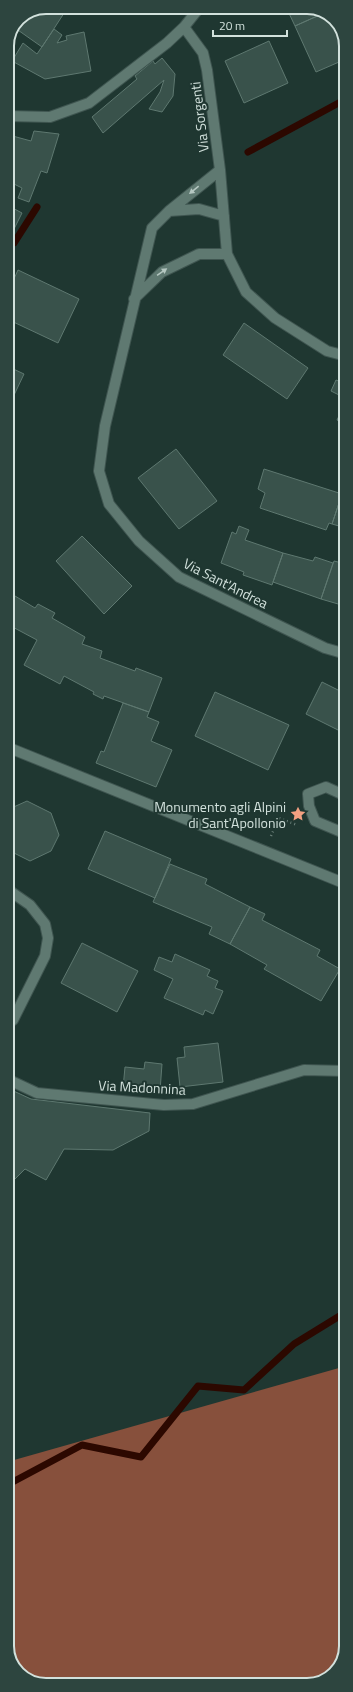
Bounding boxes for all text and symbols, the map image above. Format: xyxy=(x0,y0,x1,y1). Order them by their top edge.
scale bar xyxy=(213,12,287,38)
text: 20 m xyxy=(219,16,245,35)
street label: Via Sorgenti xyxy=(184,81,214,153)
one-way arrow xyxy=(189,186,200,195)
one-way arrow xyxy=(157,268,168,276)
street label: Via Sant'Andrea xyxy=(180,553,272,613)
place label: Monumento agli Alpini di Sant'Apollonio xyxy=(154,796,286,833)
place icon: Monumento agli Alpini di Sant'Apollonio xyxy=(289,805,307,823)
street label: Via Madonnina xyxy=(98,1074,186,1100)

